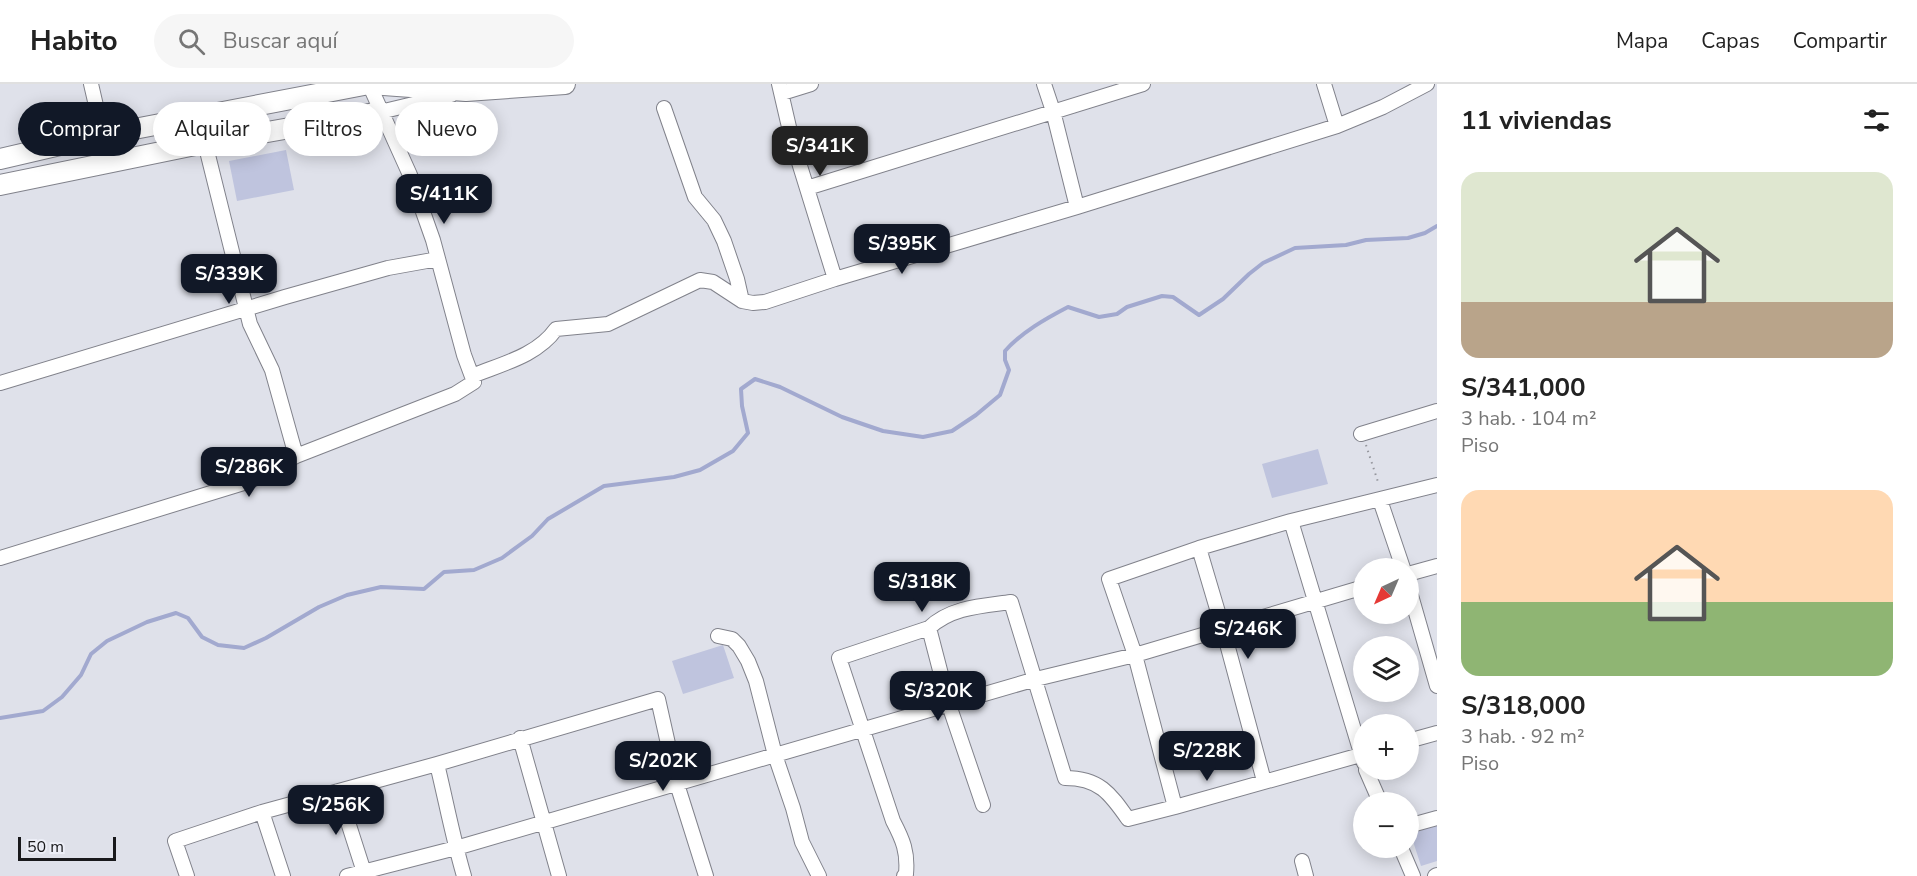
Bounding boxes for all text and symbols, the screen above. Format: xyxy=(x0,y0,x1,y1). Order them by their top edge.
search box xyxy=(154,14,574,68)
text: Habito xyxy=(30,22,118,60)
icon: search xyxy=(175,25,208,58)
text: Buscar aquí xyxy=(223,26,338,56)
text: Mapa xyxy=(1616,27,1668,55)
text: Capas xyxy=(1701,27,1760,55)
text: Compartir xyxy=(1793,27,1887,55)
chip: Comprar xyxy=(18,102,141,156)
chip: Alquilar xyxy=(153,102,271,156)
chip: Filtros xyxy=(283,102,383,156)
chip: Nuevo xyxy=(395,102,498,156)
text: 11 viviendas xyxy=(1461,103,1612,138)
icon: filters xyxy=(1860,104,1893,137)
pin: S/341K xyxy=(771,126,869,177)
text: S/341K xyxy=(786,132,854,159)
pin: S/411K xyxy=(395,174,493,225)
text: S/411K xyxy=(410,180,478,207)
icon: home xyxy=(1623,211,1731,319)
pin: S/395K xyxy=(853,224,951,275)
text: S/395K xyxy=(868,230,936,257)
pin: S/339K xyxy=(180,254,278,305)
text: S/339K xyxy=(195,260,263,287)
text: S/341,000 xyxy=(1461,370,1586,405)
text: 3 hab. · 104 m² xyxy=(1461,405,1597,432)
text: Piso xyxy=(1461,432,1499,459)
pin: S/286K xyxy=(200,447,298,498)
text: S/286K xyxy=(215,453,283,480)
icon: home xyxy=(1623,529,1731,637)
north arrow xyxy=(1353,558,1419,624)
map controls xyxy=(1353,558,1419,858)
pin: S/318K xyxy=(873,562,971,613)
text: S/318K xyxy=(888,568,956,595)
pin: S/246K xyxy=(1199,609,1297,660)
text: S/246K xyxy=(1214,615,1282,642)
button: layers xyxy=(1353,636,1419,702)
pin: S/320K xyxy=(889,671,987,722)
text: S/320K xyxy=(904,677,972,704)
text: S/318,000 xyxy=(1461,688,1586,723)
button: + xyxy=(1353,714,1419,780)
text: 3 hab. · 92 m² xyxy=(1461,723,1585,750)
pin: S/228K xyxy=(1158,731,1256,782)
text: S/228K xyxy=(1173,737,1241,764)
pin: S/202K xyxy=(614,741,712,792)
text: S/202K xyxy=(629,747,697,774)
text: Piso xyxy=(1461,750,1499,777)
pin: S/256K xyxy=(287,785,385,836)
text: S/256K xyxy=(302,791,370,818)
button: − xyxy=(1353,792,1419,858)
scale bar xyxy=(18,834,116,862)
text: 50 m xyxy=(27,836,64,858)

